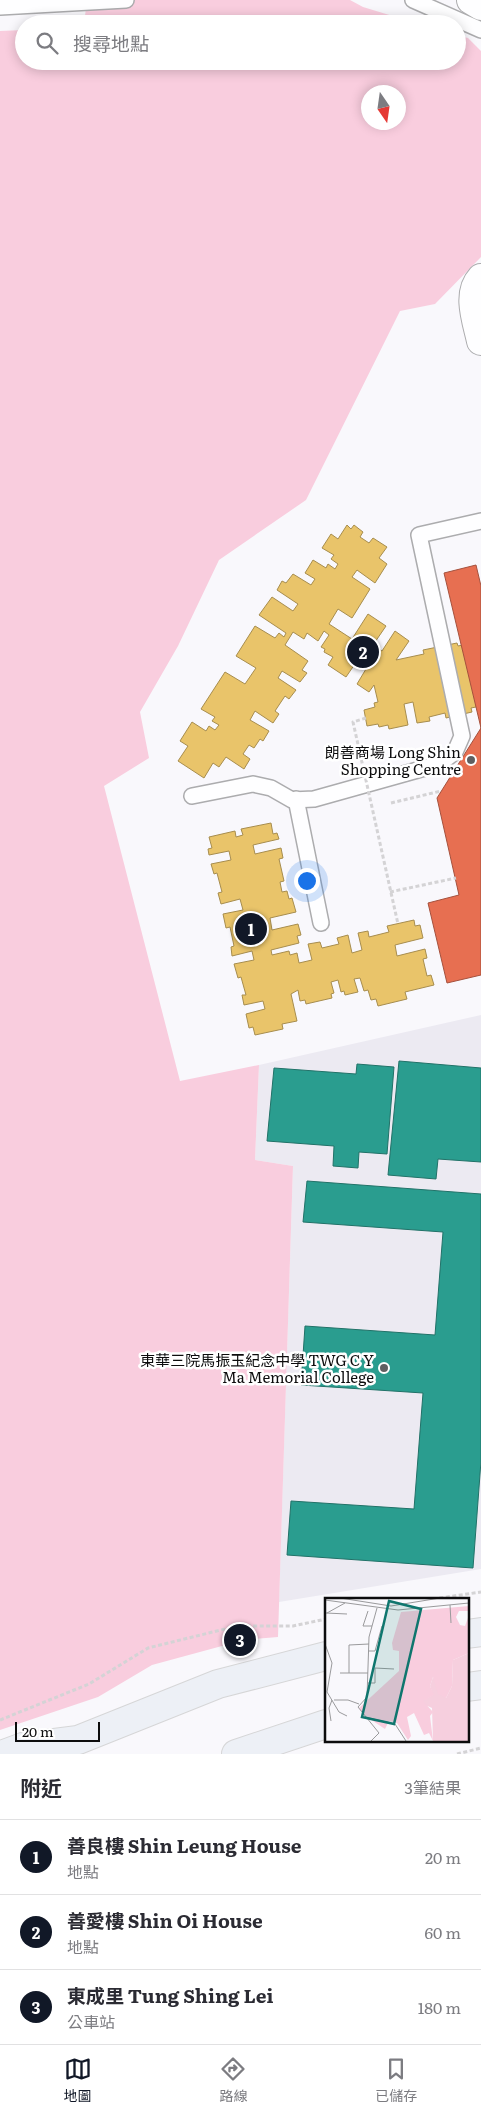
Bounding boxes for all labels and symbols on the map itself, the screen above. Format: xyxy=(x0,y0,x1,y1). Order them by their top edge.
north arrow xyxy=(361,85,406,130)
pin: 2 xyxy=(347,633,379,671)
place label: 朗善商場 Long Shin Shopping Centre xyxy=(325,740,461,780)
marker: 朗善商場 Long Shin Shopping Centre xyxy=(465,754,477,766)
your location xyxy=(294,868,320,894)
pin: 1 xyxy=(235,910,267,948)
place label: 東華三院馬振玉紀念中學 TWG C Y Ma Memorial College xyxy=(140,1348,374,1388)
marker: 東華三院馬振玉紀念中學 TWG C Y Ma Memorial College xyxy=(378,1362,390,1374)
inset map xyxy=(325,1598,468,1742)
pin: 3 xyxy=(224,1621,256,1659)
scale bar xyxy=(15,1719,100,1742)

